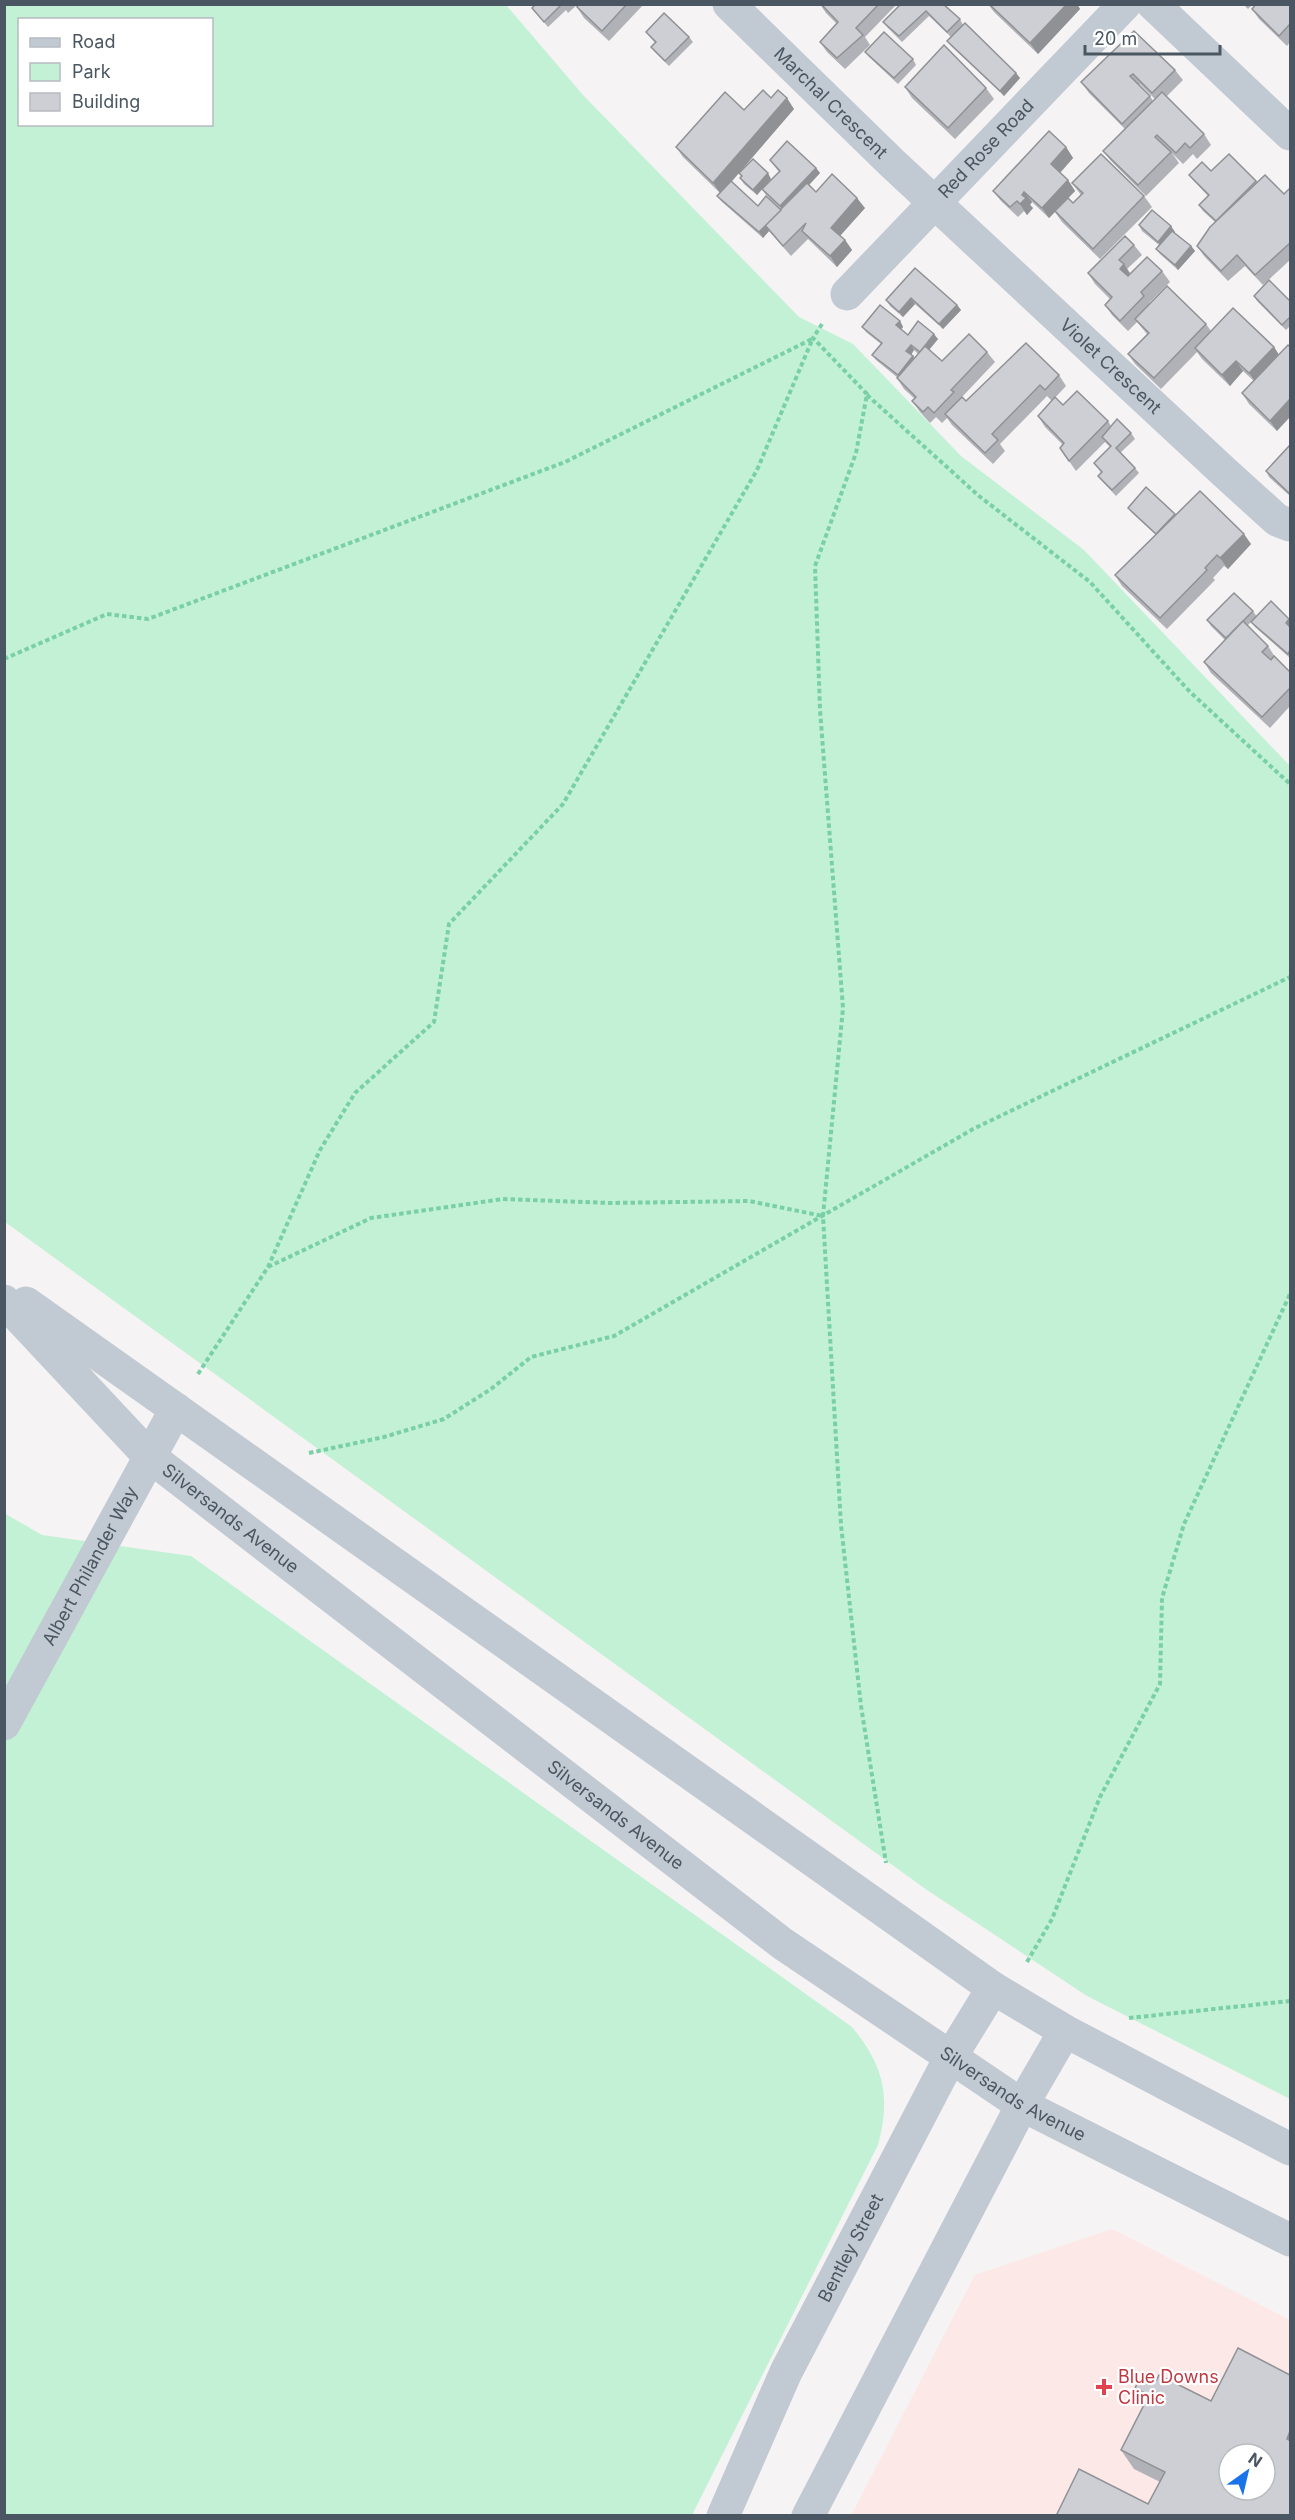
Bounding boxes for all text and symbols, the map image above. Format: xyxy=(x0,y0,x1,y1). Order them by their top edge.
legend xyxy=(18,18,213,126)
scale bar xyxy=(1085,18,1220,56)
text: 20 m xyxy=(1094,28,1137,49)
text: Road xyxy=(72,31,115,52)
street label: Marchal Crescent xyxy=(770,43,892,163)
text: Park xyxy=(72,61,111,82)
text: Building xyxy=(72,91,140,112)
street label: Red Rose Road xyxy=(934,95,1038,202)
street label: Violet Crescent xyxy=(1056,314,1166,418)
street label: Silversands Avenue xyxy=(158,1459,303,1577)
street label: Albert Philander Way xyxy=(38,1483,142,1649)
street label: Silversands Avenue xyxy=(543,1756,688,1874)
street label: Silversands Avenue xyxy=(936,2042,1089,2145)
street label: Bentley Street xyxy=(813,2190,887,2306)
place label: Blue Downs Clinic xyxy=(1118,2366,1219,2408)
marker: Blue Downs Clinic xyxy=(1095,2378,1113,2396)
north arrow xyxy=(1217,2442,1277,2502)
text: N xyxy=(1245,2448,1266,2471)

